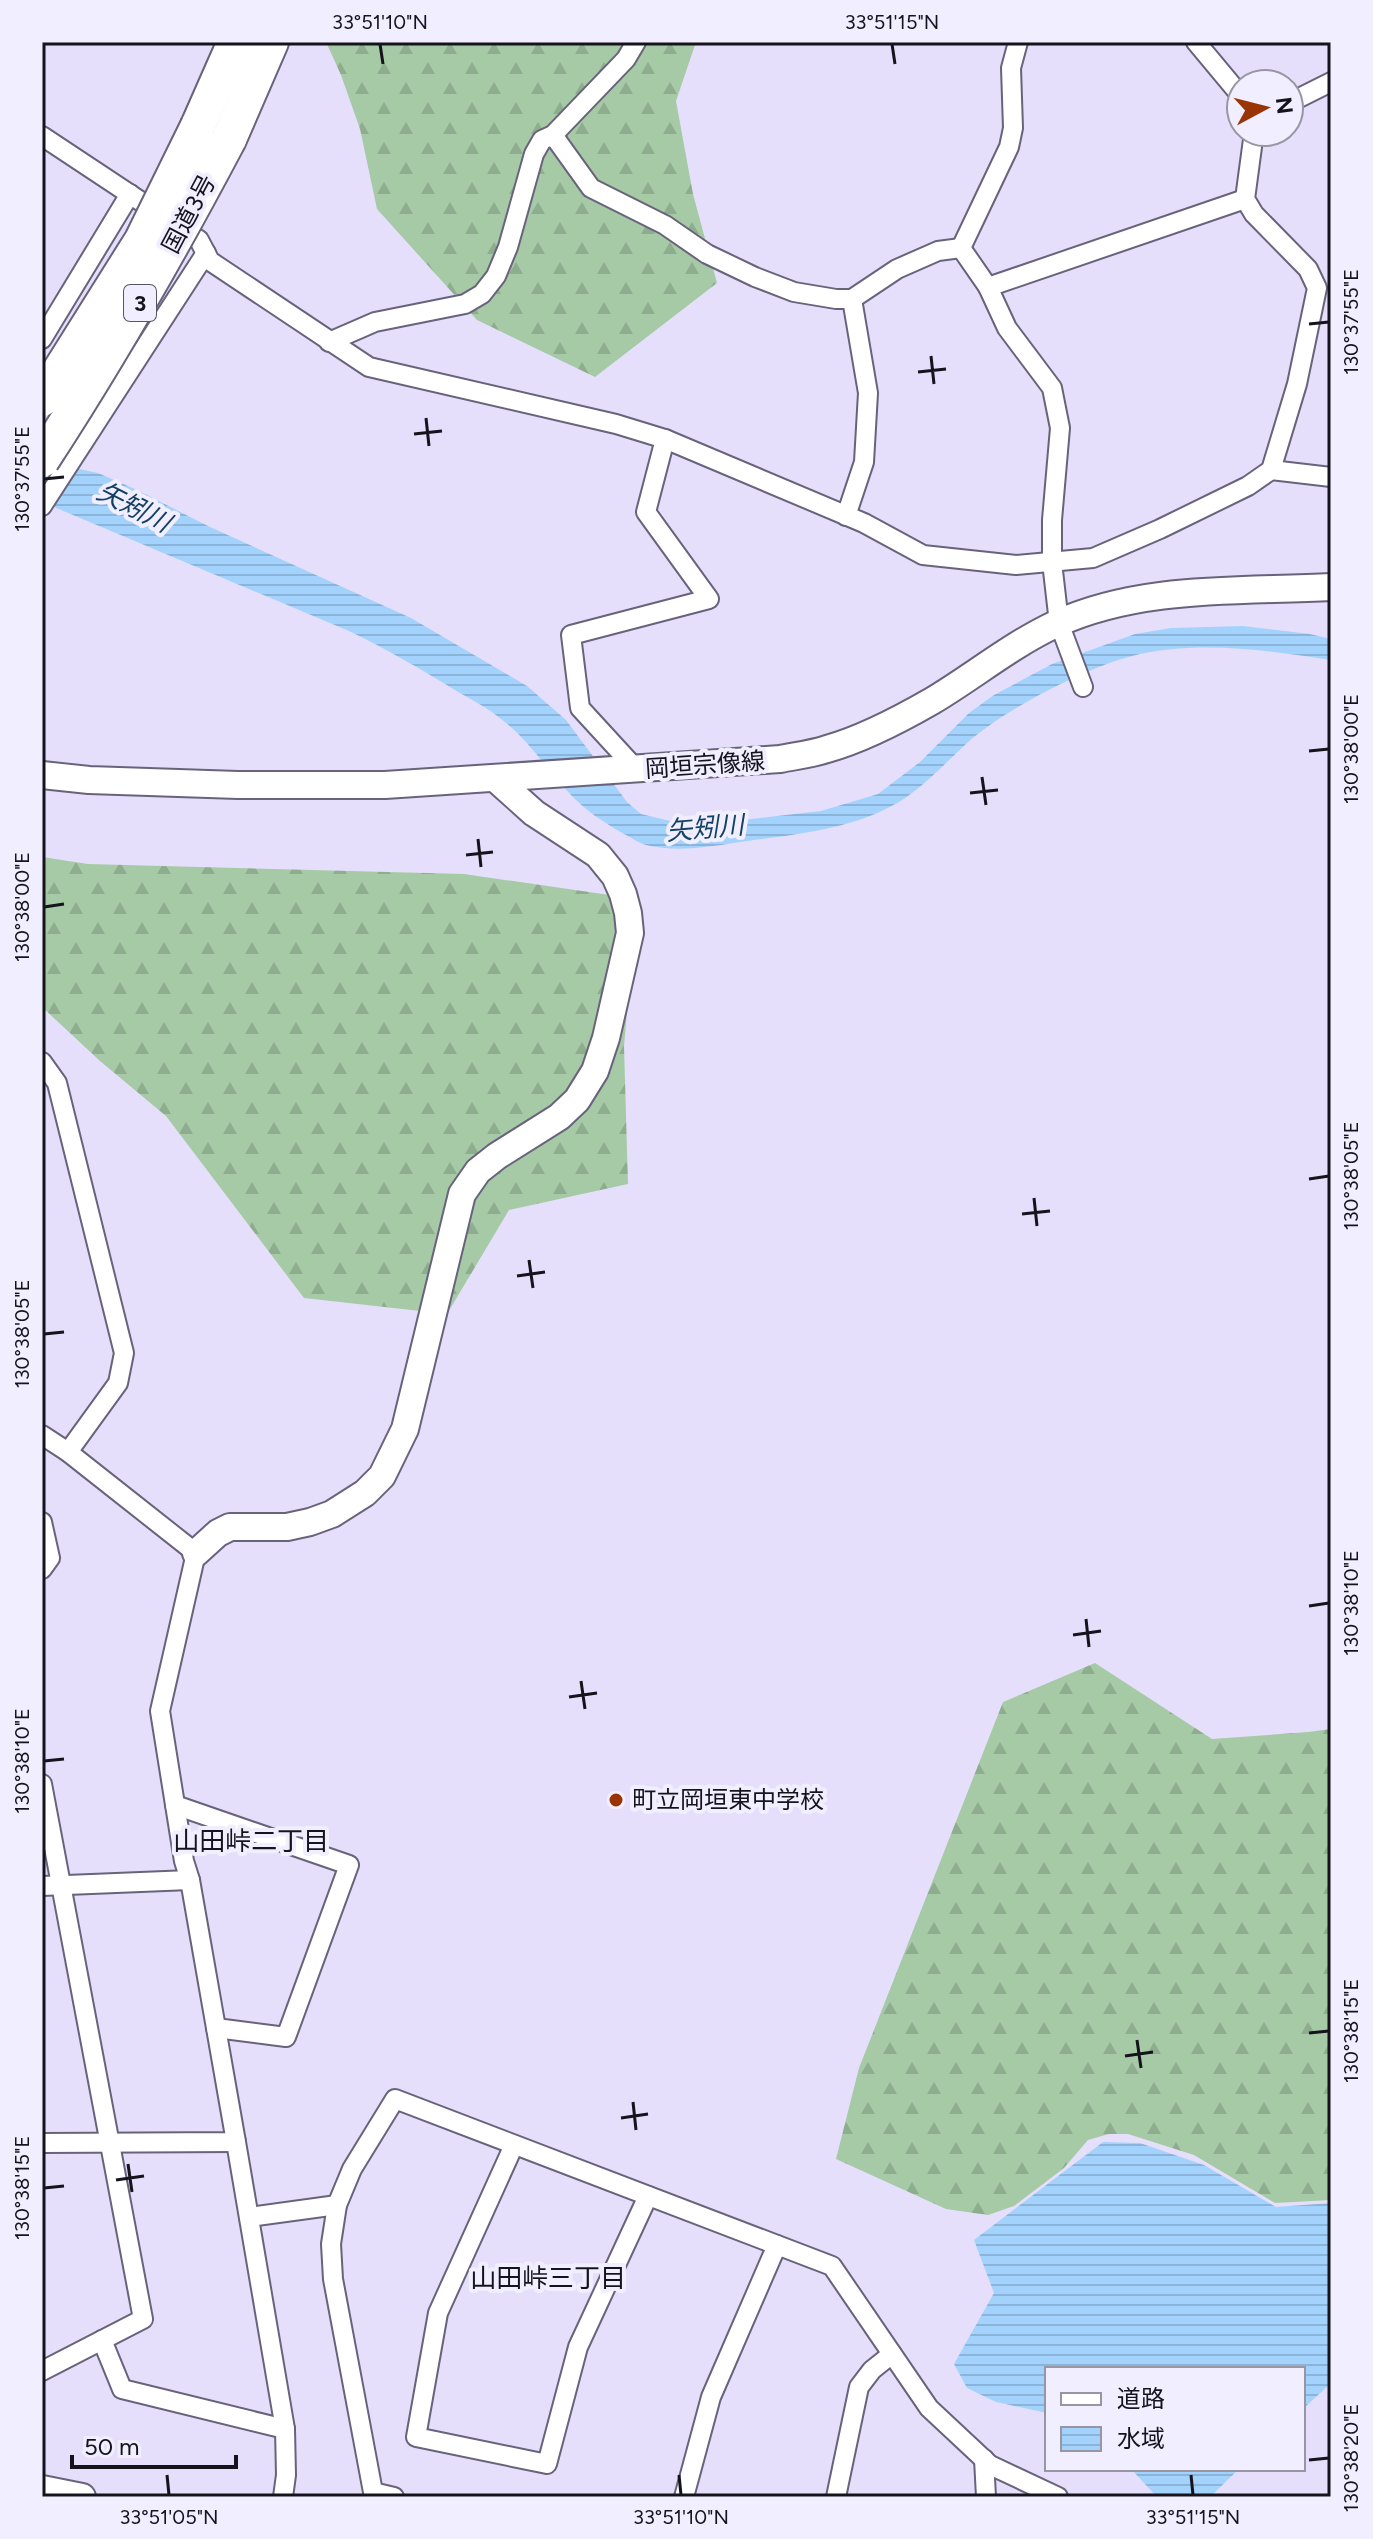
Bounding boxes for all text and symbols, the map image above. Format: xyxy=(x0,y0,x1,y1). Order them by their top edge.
text: 33°51'10"N xyxy=(332,10,428,34)
text: 33°51'15"N xyxy=(845,10,939,34)
north arrow xyxy=(1225,68,1305,148)
text: N xyxy=(1270,96,1299,116)
street label: 国道3号 xyxy=(156,169,221,258)
text: 130°37'55"E xyxy=(1339,269,1363,375)
road number: 3 xyxy=(124,285,156,321)
text: 130°37'55"E xyxy=(10,426,34,532)
water label: 矢矧川 xyxy=(92,475,179,540)
text: 130°38'00"E xyxy=(1339,694,1363,804)
street label: 岡垣宗像線 xyxy=(644,746,766,783)
water label: 矢矧川 xyxy=(665,808,748,847)
text: 130°38'00"E xyxy=(10,852,34,962)
text: 130°38'05"E xyxy=(1339,1121,1363,1231)
text: 130°38'05"E xyxy=(10,1279,34,1389)
text: 130°38'10"E xyxy=(1339,1550,1363,1656)
text: 130°38'10"E xyxy=(10,1708,34,1814)
place label: 町立岡垣東中学校 xyxy=(632,1785,824,1814)
marker: 町立岡垣東中学校 xyxy=(607,1791,625,1809)
district label: 山田峠二丁目 xyxy=(173,1825,329,1857)
text: 130°38'15"E xyxy=(1339,1979,1363,2083)
text: 130°38'15"E xyxy=(10,2136,34,2240)
district label: 山田峠三丁目 xyxy=(470,2262,626,2294)
legend xyxy=(1045,2367,1305,2471)
text: 道路 xyxy=(1117,2384,1165,2413)
text: 130°38'20"E xyxy=(1339,2404,1363,2512)
scale bar xyxy=(72,2419,236,2469)
text: 水域 xyxy=(1117,2424,1165,2453)
text: 50 m xyxy=(84,2432,140,2461)
text: 33°51'05"N xyxy=(119,2505,219,2529)
text: 33°51'10"N xyxy=(633,2505,729,2529)
text: 33°51'15"N xyxy=(1146,2505,1240,2529)

